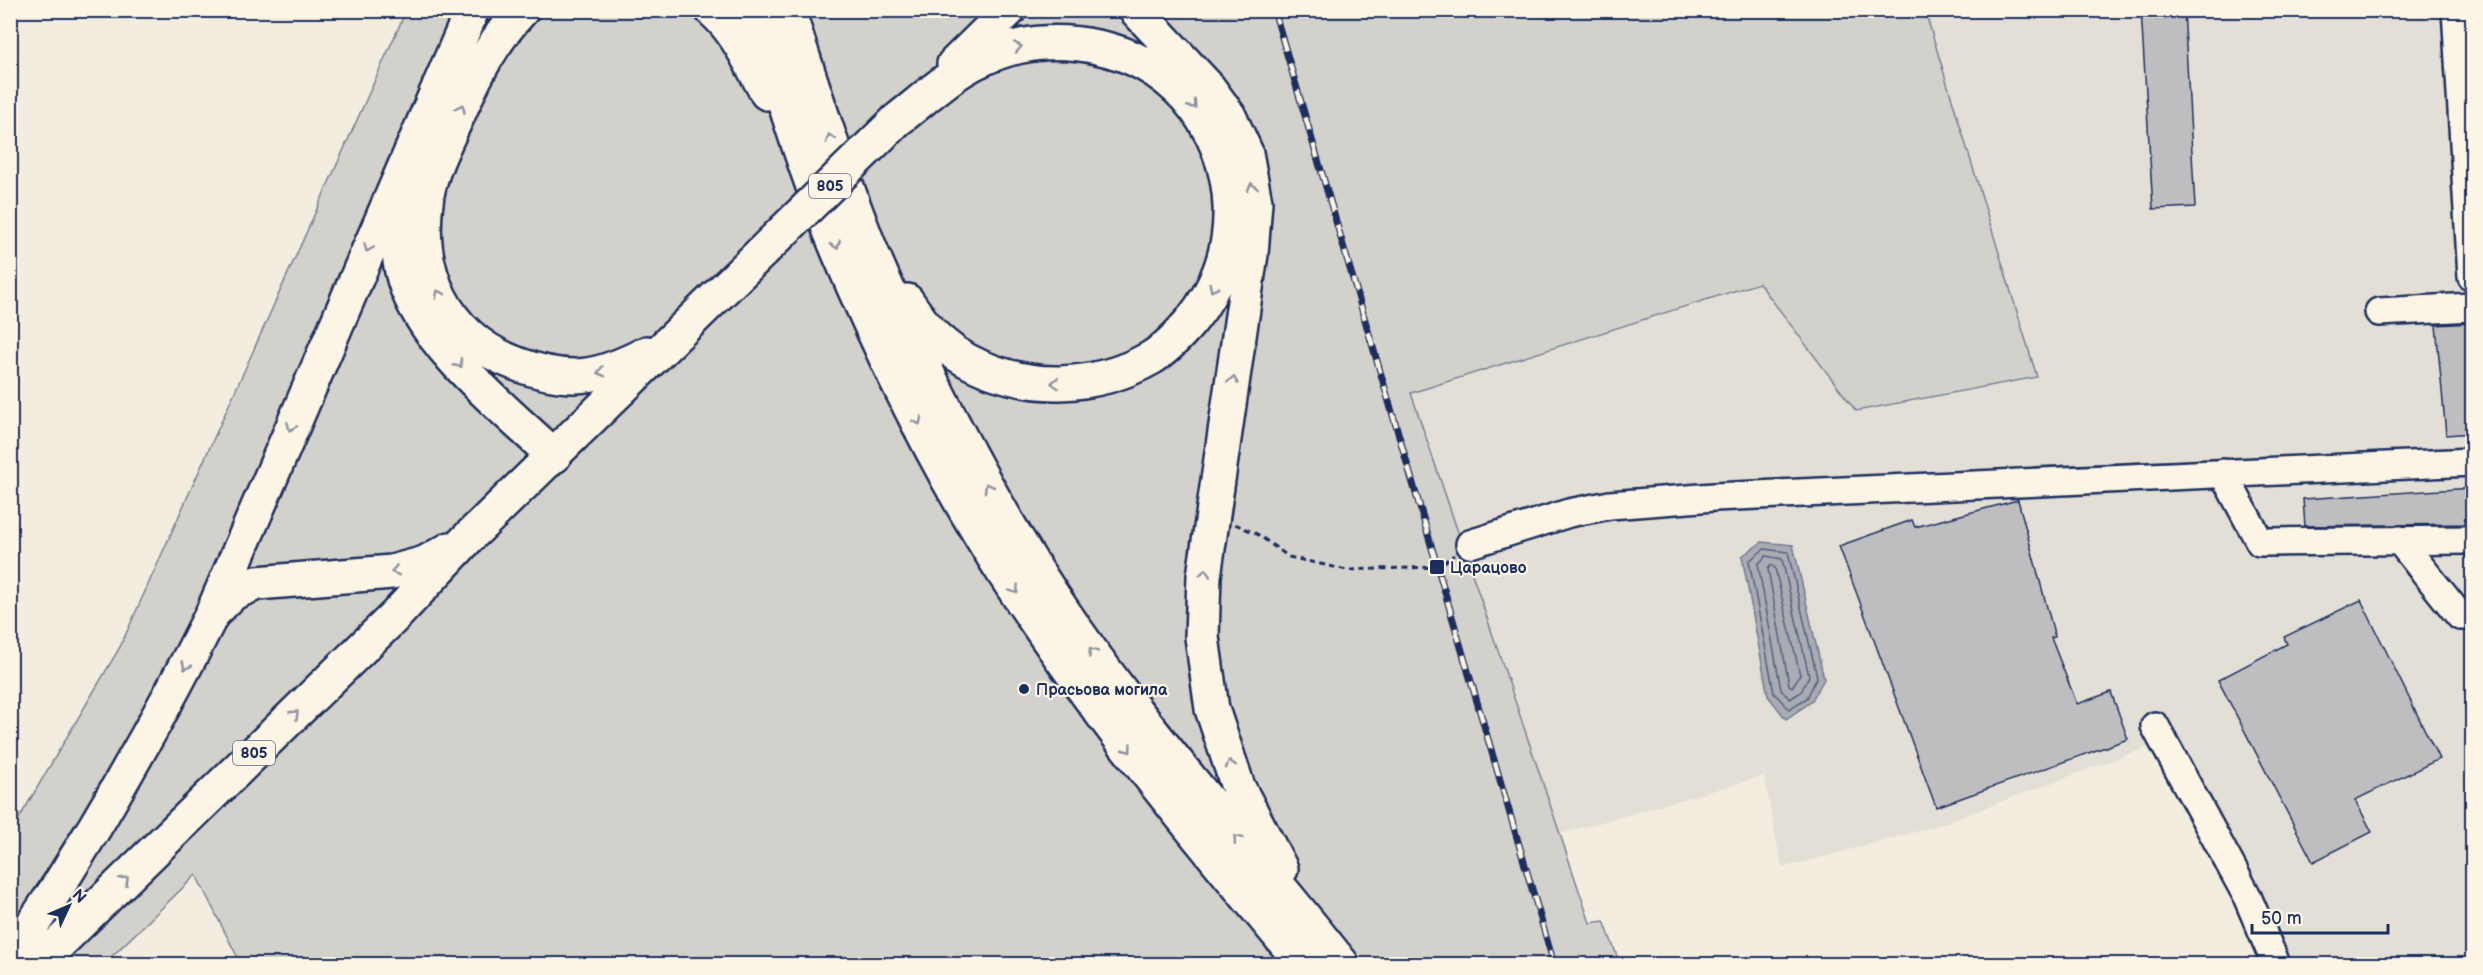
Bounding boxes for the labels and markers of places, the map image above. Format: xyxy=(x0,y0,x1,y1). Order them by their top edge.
marker: Царацово xyxy=(1428,558,1446,576)
place label: Царацово xyxy=(1450,559,1527,578)
place label: Прасьова могила xyxy=(1036,681,1168,700)
marker: Прасьова могила xyxy=(1017,682,1031,696)

